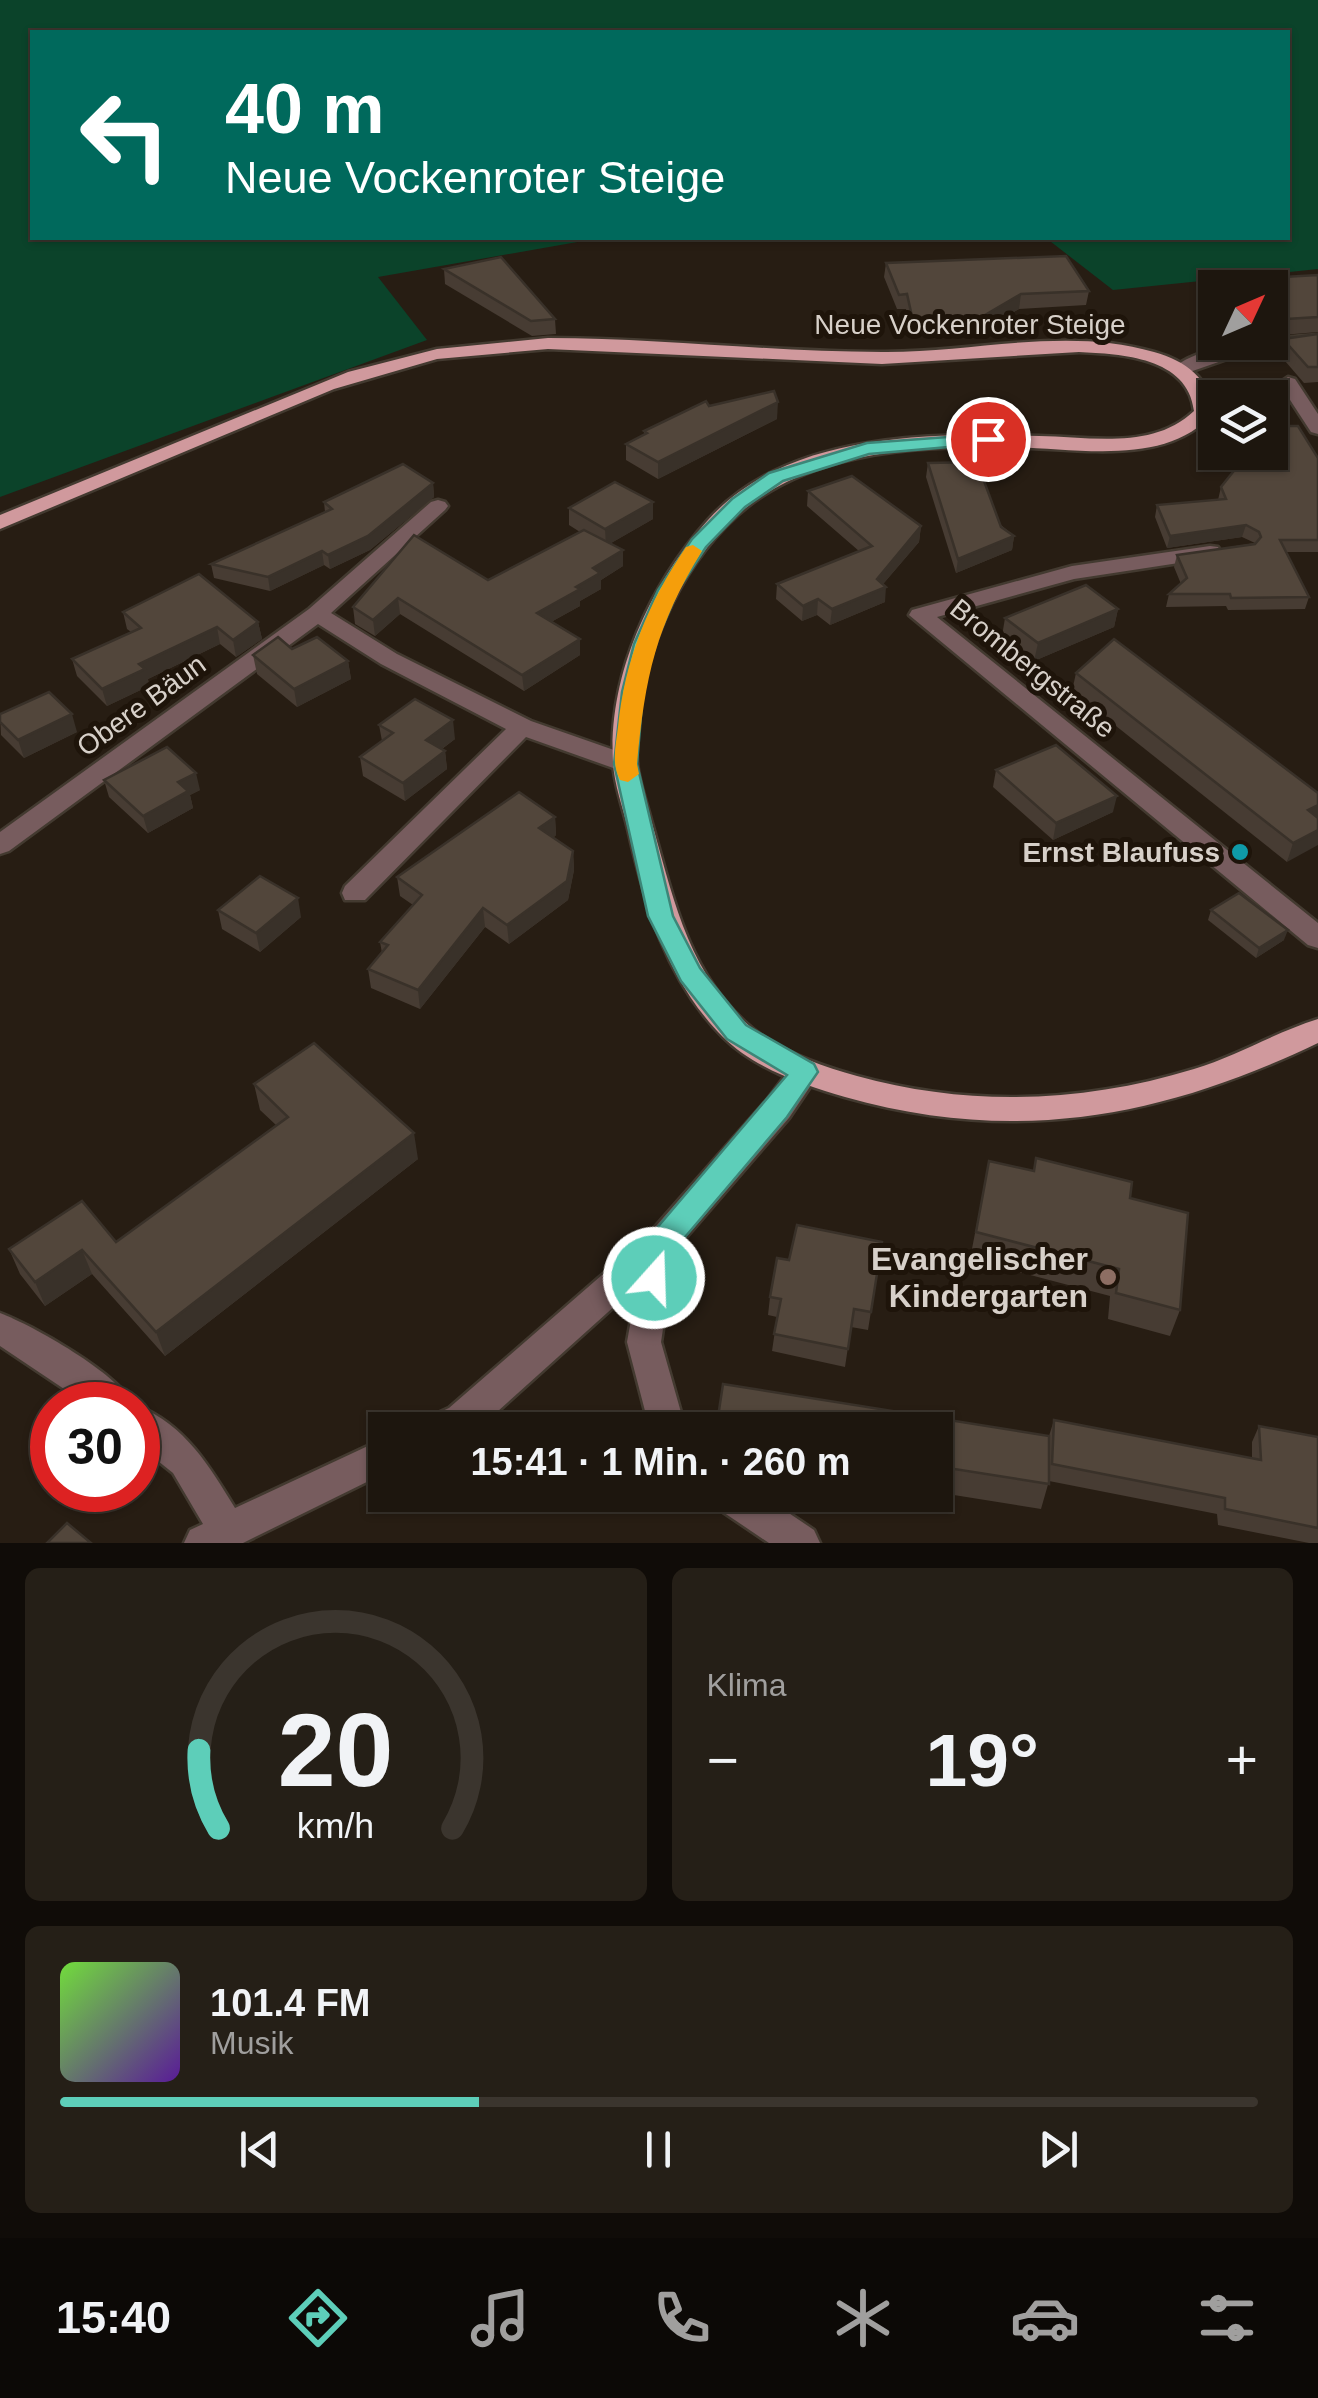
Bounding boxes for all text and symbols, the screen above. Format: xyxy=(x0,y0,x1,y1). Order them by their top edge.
icon: left xyxy=(60,70,190,200)
text: 40 m xyxy=(225,70,385,148)
text: Neue Vockenroter Steige xyxy=(225,152,725,203)
north arrow xyxy=(1198,270,1288,360)
map controls xyxy=(1198,270,1288,470)
street label: Neue Vockenroter Steige xyxy=(814,309,1126,340)
button: layers xyxy=(1198,380,1288,470)
pin xyxy=(946,397,1031,482)
icon: arrive xyxy=(961,412,1016,467)
street label: Brombergstraße xyxy=(944,593,1121,744)
street label: Obere Bäun xyxy=(71,648,211,762)
place label: Ernst Blaufuss xyxy=(1022,837,1220,868)
marker: Ernst Blaufuss xyxy=(1229,841,1251,863)
position arrow xyxy=(602,1226,706,1330)
place label: Evangelischer Kindergarten xyxy=(871,1241,1088,1314)
marker: Evangelischer Kindergarten xyxy=(1097,1266,1119,1288)
speed limit sign: 30 xyxy=(30,1382,160,1512)
text: 15:41 · 1 Min. · 260 m xyxy=(470,1441,851,1483)
text: Klima xyxy=(707,1667,787,1703)
text: 20 xyxy=(278,1692,394,1808)
text: 19° xyxy=(926,1718,1039,1802)
text: − xyxy=(707,1729,739,1791)
text: + xyxy=(1226,1729,1258,1791)
text: km/h xyxy=(297,1806,374,1846)
text: 101.4 FM xyxy=(210,1982,371,2024)
text: Musik xyxy=(210,2025,294,2061)
icon: previous xyxy=(232,2122,287,2177)
icon: pause xyxy=(631,2122,686,2177)
icon: next xyxy=(1031,2122,1086,2177)
icon: directions xyxy=(283,2283,353,2353)
icon: music xyxy=(465,2283,535,2353)
icon: phone xyxy=(647,2283,717,2353)
icon: climate xyxy=(828,2283,898,2353)
icon: car xyxy=(1010,2283,1080,2353)
icon: filters xyxy=(1192,2283,1262,2353)
text: 15:40 xyxy=(56,2292,171,2343)

